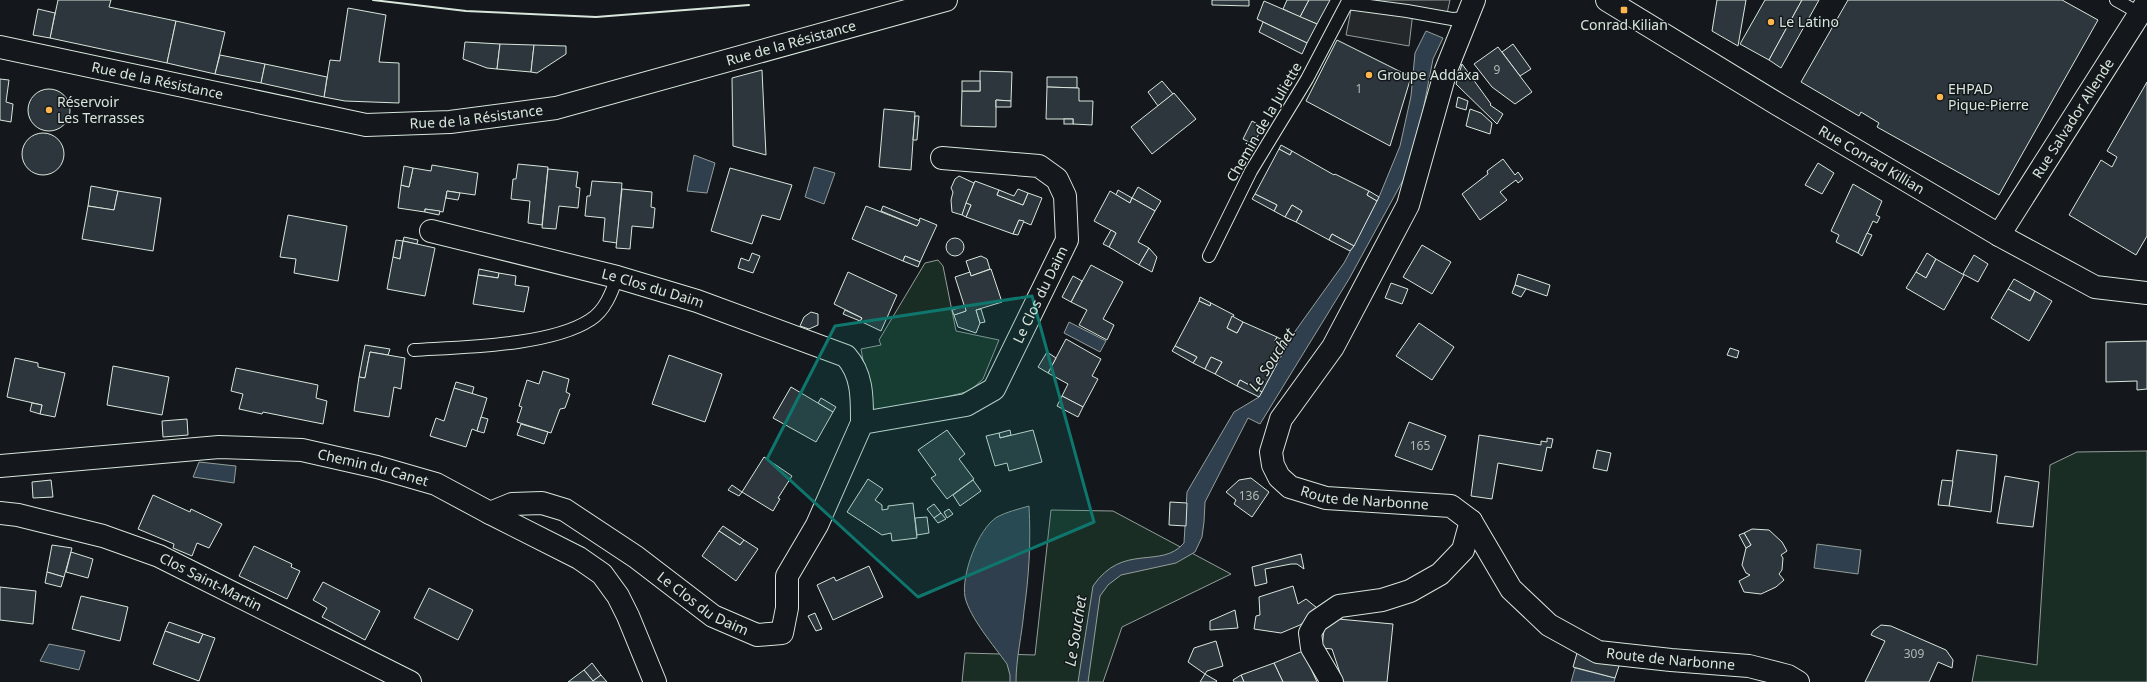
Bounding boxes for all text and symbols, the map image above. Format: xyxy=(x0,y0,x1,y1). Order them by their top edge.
marker: Conrad Kilian xyxy=(1619,5,1629,15)
place label: Le Latino xyxy=(1779,12,1839,31)
street label: Rue de la Résistance xyxy=(724,15,858,70)
place label: Conrad Kilian xyxy=(1580,15,1668,34)
marker: Le Latino xyxy=(1766,17,1776,27)
street label: Rue Salvador Allende xyxy=(2027,54,2118,182)
street label: Rue de la Résistance xyxy=(90,57,225,103)
street label: Chemin de la Juliette xyxy=(1222,58,1306,185)
house number: 9 xyxy=(1494,61,1501,78)
place label: Groupe Addaxa xyxy=(1377,65,1479,84)
marker: Groupe Addaxa xyxy=(1364,70,1374,80)
place label: EHPAD Pique-Pierre xyxy=(1948,79,2029,114)
house number: 1 xyxy=(1356,80,1362,97)
place label: Réservoir Les Terrasses xyxy=(57,92,145,127)
marker: EHPAD Pique-Pierre xyxy=(1935,92,1945,102)
street label: Rue de la Résistance xyxy=(409,100,544,132)
marker: Réservoir Les Terrasses xyxy=(44,105,54,115)
street label: Rue Conrad Killian xyxy=(1815,120,1928,198)
street label: Le Clos du Daim xyxy=(1008,243,1072,346)
street label: Le Clos du Daim xyxy=(600,264,707,312)
water label: Le Souchet xyxy=(1243,323,1299,395)
house number: 165 xyxy=(1410,437,1430,454)
street label: Chemin du Canet xyxy=(316,444,431,490)
street label: Route de Narbonne xyxy=(1298,481,1430,514)
house number: 136 xyxy=(1239,487,1259,504)
street label: Clos Saint-Martin xyxy=(156,548,265,615)
street label: Le Clos du Daim xyxy=(654,567,752,639)
water label: Le Souchet xyxy=(1060,593,1091,668)
street label: Route de Narbonne xyxy=(1605,643,1736,674)
house number: 309 xyxy=(1904,645,1924,662)

